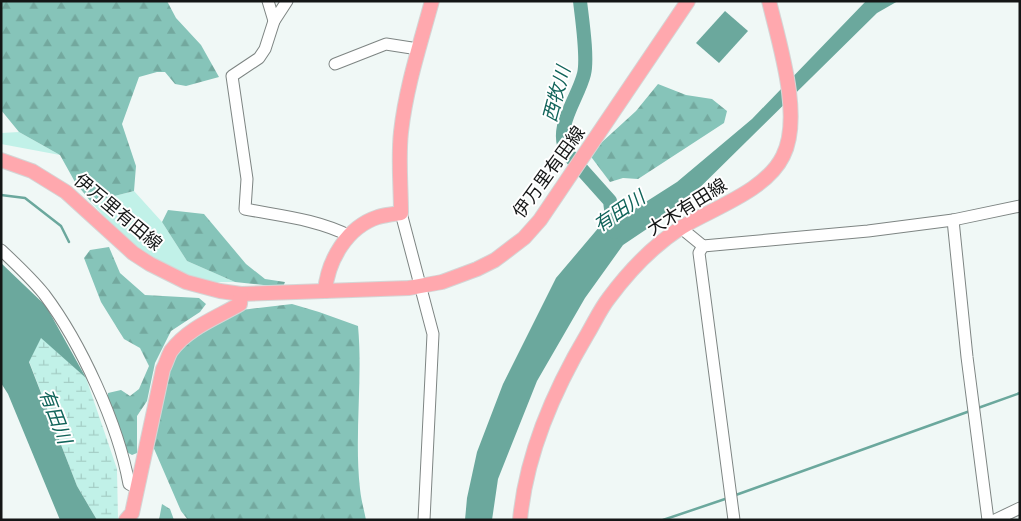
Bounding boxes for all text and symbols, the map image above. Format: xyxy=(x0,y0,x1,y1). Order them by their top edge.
water label: 西牧川 xyxy=(540,62,575,124)
street label: 伊万里有田線 xyxy=(509,122,589,222)
street label: 伊万里有田線 xyxy=(70,170,166,254)
street label: 大木有田線 xyxy=(644,175,730,239)
water label: 有田川 xyxy=(590,186,650,236)
water label: 有田川 xyxy=(36,386,75,448)

